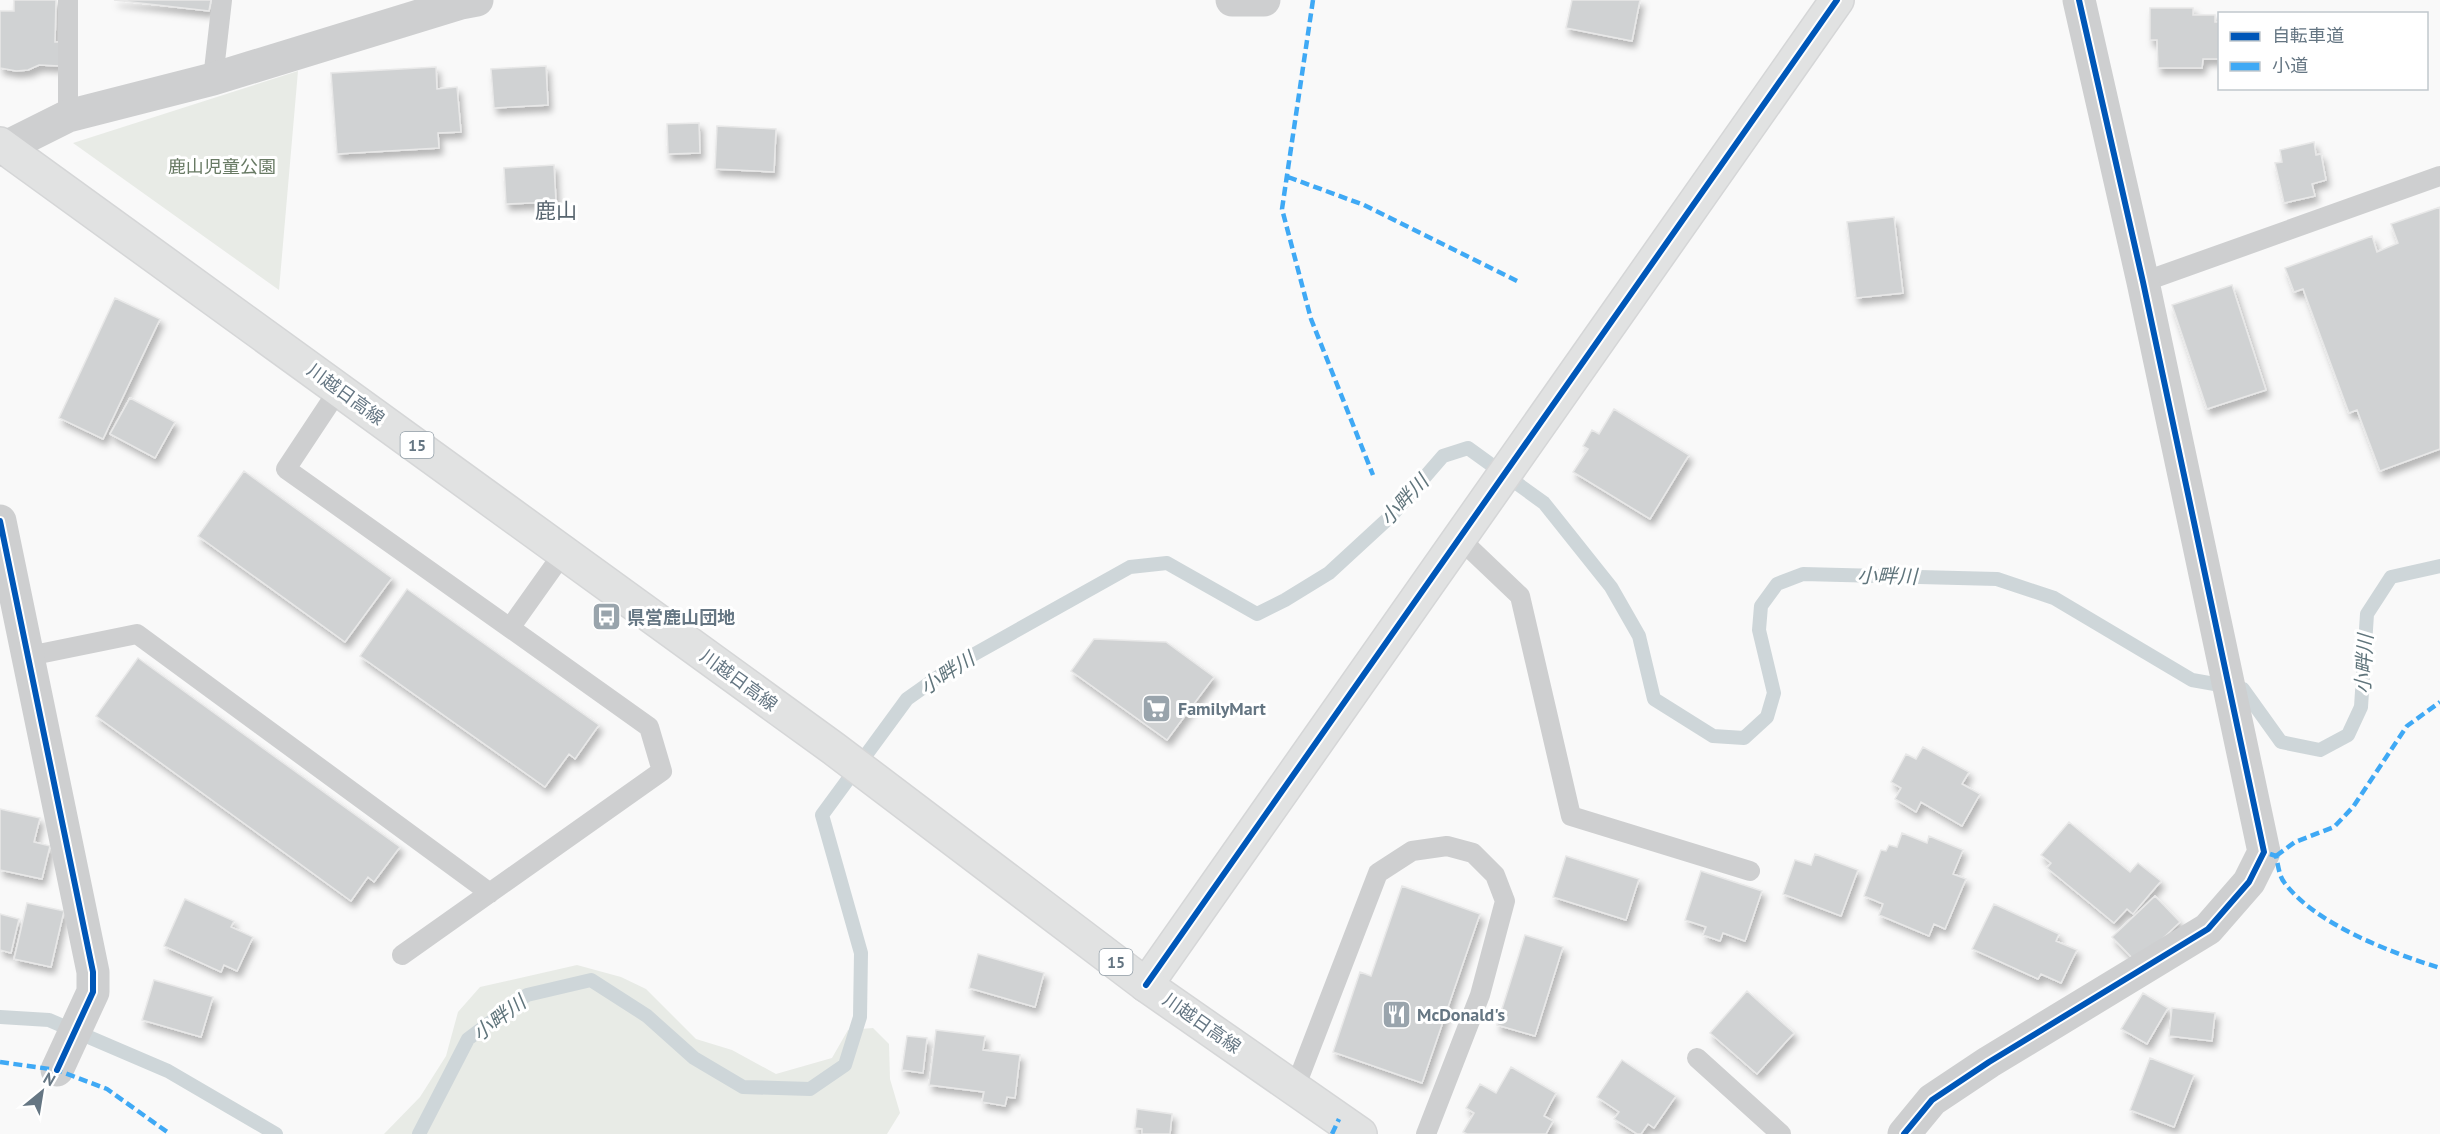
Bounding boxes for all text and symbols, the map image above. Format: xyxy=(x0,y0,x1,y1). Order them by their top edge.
legend xyxy=(2218,12,2428,90)
text: 自転車道 xyxy=(2272,24,2344,47)
text: 小道 xyxy=(2272,54,2308,77)
park label: 鹿山児童公園 xyxy=(168,155,276,178)
district label: 鹿山 xyxy=(535,197,577,224)
street label: 川越日高線 xyxy=(303,358,389,430)
road number: 15 xyxy=(400,432,434,458)
water label: 小畔川 xyxy=(1374,468,1435,531)
water label: 小畔川 xyxy=(1857,562,1919,590)
bus stop icon: 県営鹿山団地 xyxy=(590,601,622,633)
place label: 県営鹿山団地 xyxy=(627,606,735,629)
water label: 小畔川 xyxy=(2349,631,2379,695)
street label: 川越日高線 xyxy=(696,644,782,716)
water label: 小畔川 xyxy=(915,645,981,700)
supermarket icon: FamilyMart xyxy=(1141,692,1173,724)
place label: FamilyMart xyxy=(1178,697,1266,720)
road number: 15 xyxy=(1100,949,1132,975)
water label: 小畔川 xyxy=(467,988,532,1046)
street label: 川越日高線 xyxy=(1159,988,1245,1058)
restaurant icon: McDonald's xyxy=(1380,998,1412,1030)
place label: McDonald's xyxy=(1417,1003,1505,1026)
north arrow xyxy=(12,1062,72,1122)
text: N xyxy=(40,1068,59,1090)

